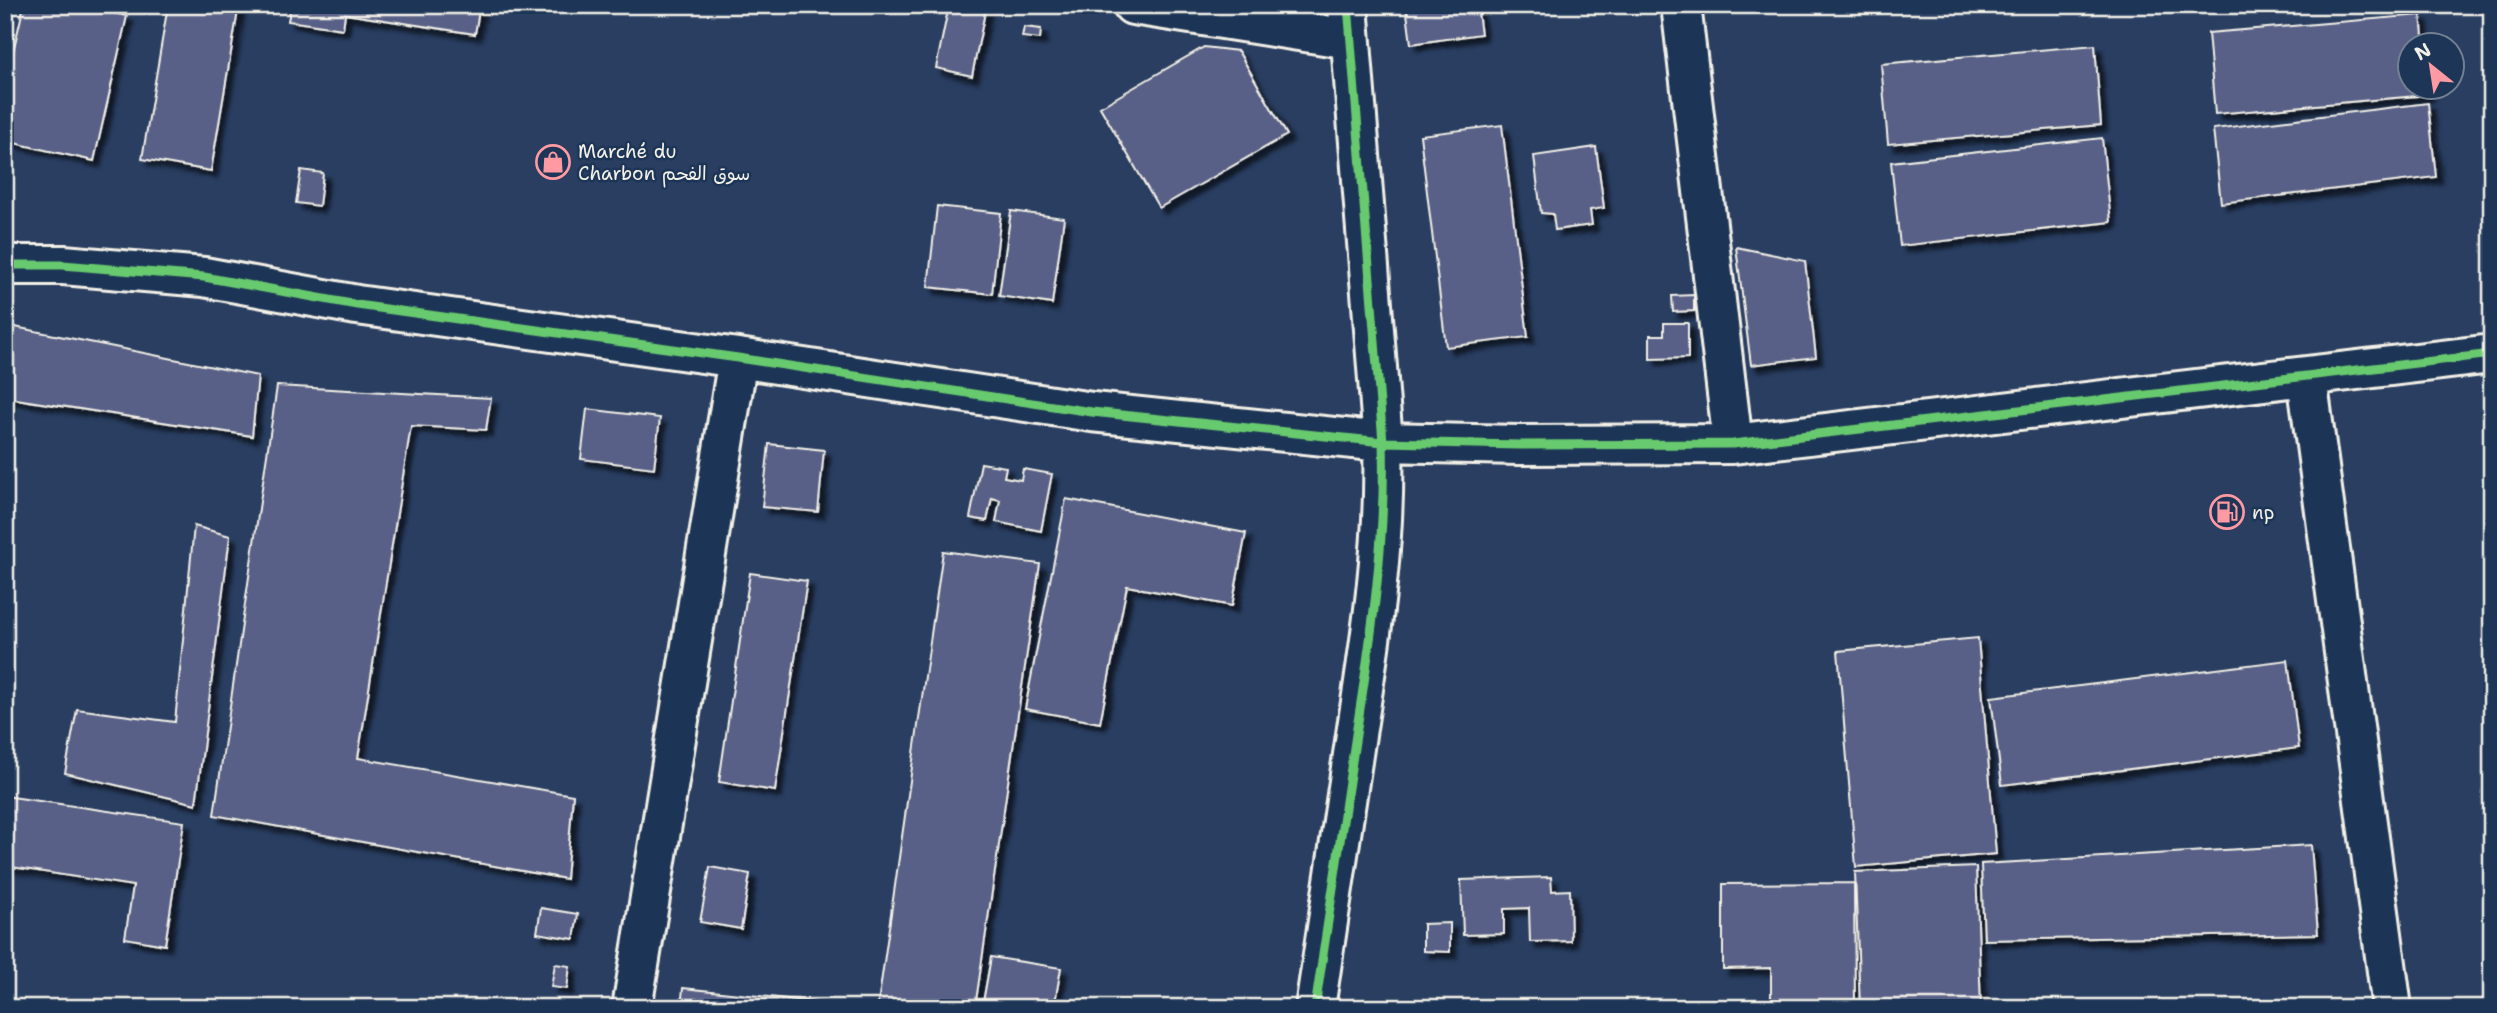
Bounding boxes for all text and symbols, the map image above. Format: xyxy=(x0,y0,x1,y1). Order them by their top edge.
north arrow xyxy=(2396,32,2466,102)
text: N xyxy=(2410,37,2436,66)
place label: Marché du Charbon سوق الفحم xyxy=(578,139,750,188)
shop icon: Marché du Charbon سوق الفحم xyxy=(534,143,572,181)
fuel station icon: np xyxy=(2208,493,2246,531)
place label: np xyxy=(2252,500,2274,525)

